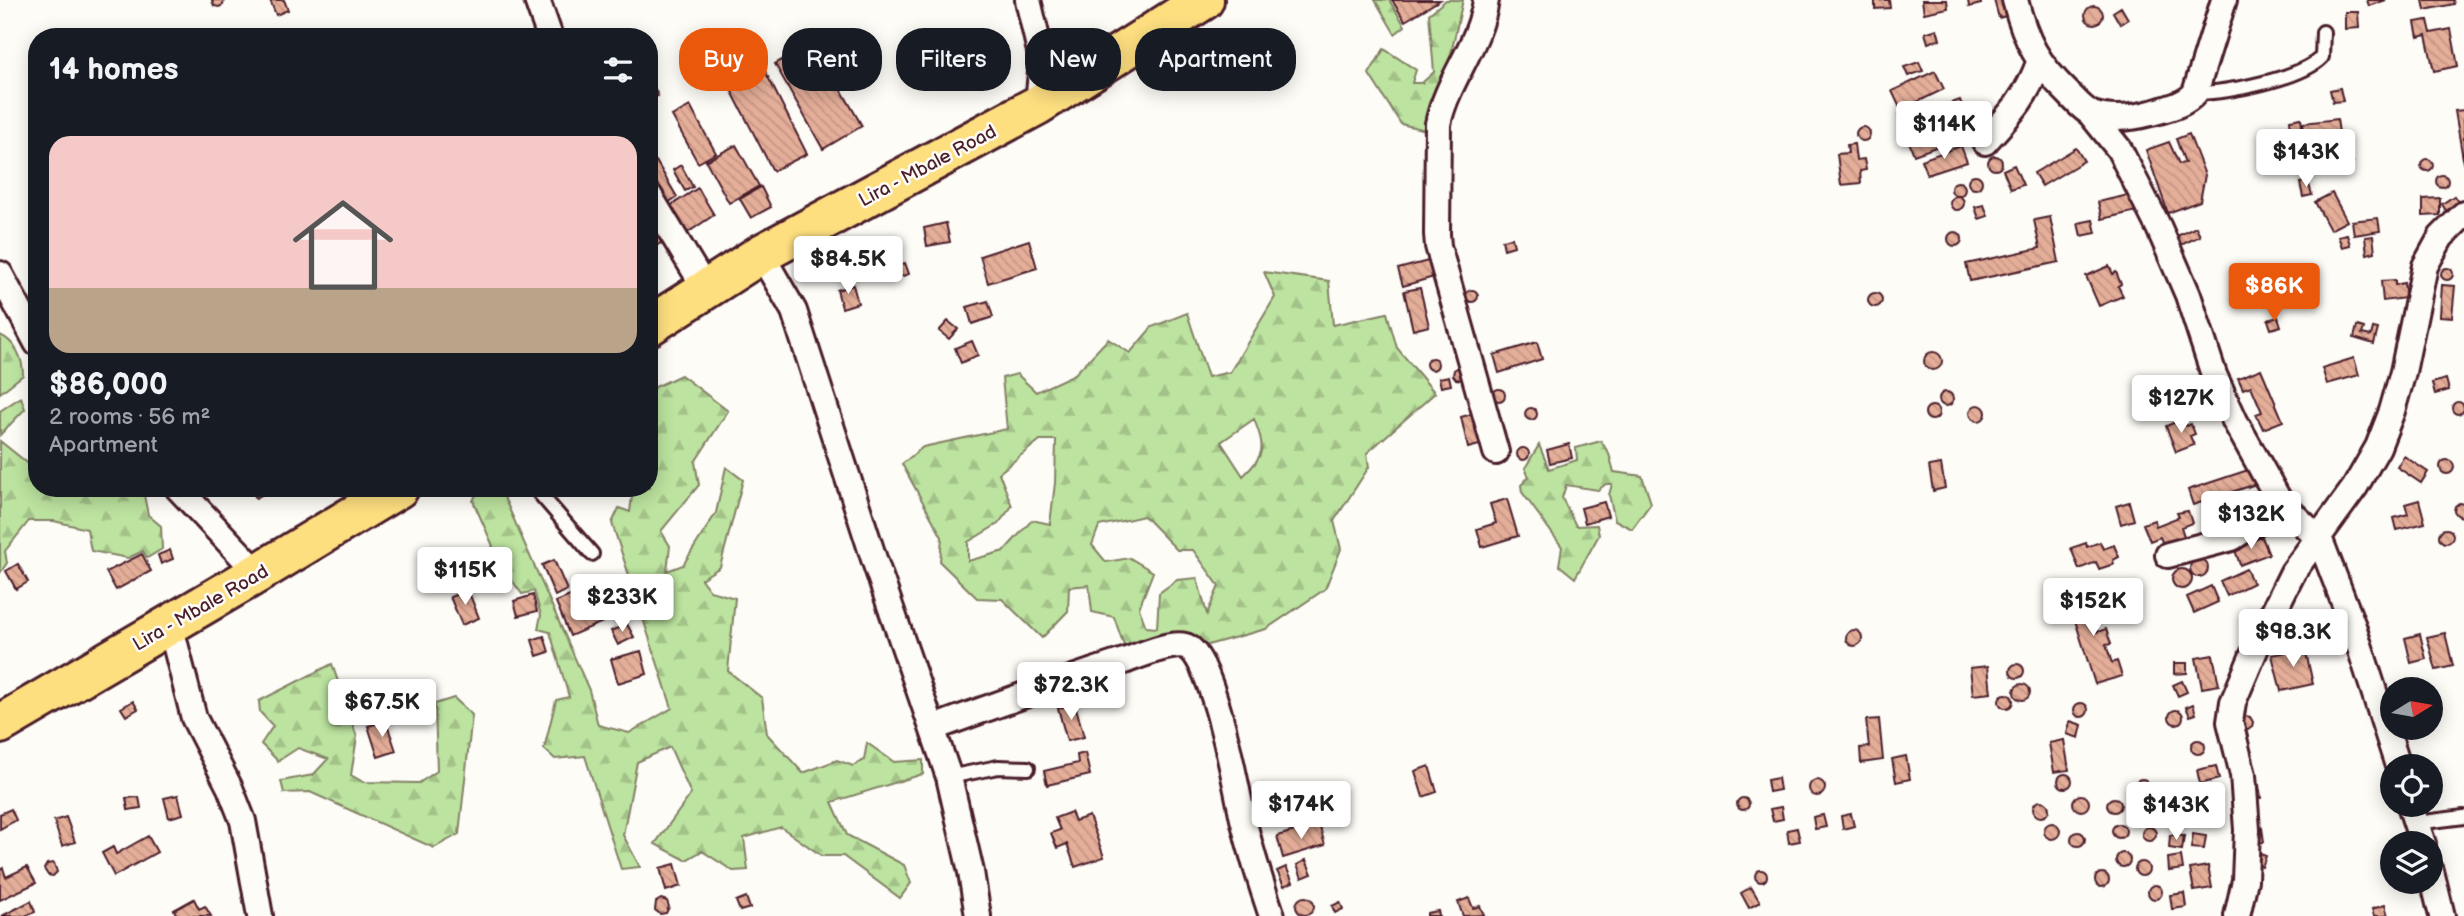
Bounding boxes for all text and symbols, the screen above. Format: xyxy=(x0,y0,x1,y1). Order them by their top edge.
chip: Buy xyxy=(679,28,768,91)
chip: Rent xyxy=(782,28,882,91)
chip: Filters xyxy=(896,28,1011,91)
chip: New xyxy=(1025,28,1121,91)
chip: Apartment xyxy=(1135,28,1296,91)
icon: filters xyxy=(599,51,637,89)
text: 14 homes xyxy=(49,52,178,88)
pin: $114K xyxy=(1895,102,1993,161)
text: $114K xyxy=(1912,110,1976,138)
street label: Lira - Mbale Road xyxy=(855,120,1000,212)
pin: $143K xyxy=(2257,130,2355,189)
text: $143K xyxy=(2272,138,2340,166)
icon: home xyxy=(280,182,406,308)
pin: $84.5K xyxy=(791,236,905,296)
text: $84.5K xyxy=(810,245,886,273)
pin: $86K xyxy=(2233,264,2315,323)
text: $86K xyxy=(2245,272,2303,300)
text: $86,000 xyxy=(49,367,168,403)
pin: $127K xyxy=(2132,376,2230,435)
text: $127K xyxy=(2148,384,2214,412)
text: 2 rooms · 56 m² xyxy=(49,403,211,431)
text: Apartment xyxy=(49,431,158,459)
pin: $132K xyxy=(2202,491,2300,551)
text: $132K xyxy=(2217,500,2285,528)
pin: $115K xyxy=(416,548,514,607)
text: $115K xyxy=(433,556,497,584)
street label: Lira - Mbale Road xyxy=(129,560,273,656)
pin: $233K xyxy=(573,574,671,634)
pin: $152K xyxy=(2044,578,2142,638)
text: $233K xyxy=(587,583,657,611)
text: $152K xyxy=(2059,587,2127,615)
pin: $98.3K xyxy=(2236,610,2350,669)
text: $98.3K xyxy=(2255,618,2331,646)
pin: $72.3K xyxy=(1014,662,1128,722)
text: $72.3K xyxy=(1033,671,1109,699)
north arrow xyxy=(2380,677,2443,740)
map controls xyxy=(2380,677,2443,894)
pin: $67.5K xyxy=(325,680,439,739)
text: $67.5K xyxy=(344,688,420,716)
button: locate xyxy=(2380,754,2443,817)
pin: $174K xyxy=(1252,782,1350,841)
pin: $143K xyxy=(2127,782,2225,842)
text: $174K xyxy=(1268,790,1334,818)
text: $143K xyxy=(2142,791,2210,819)
button: layers xyxy=(2380,831,2443,894)

